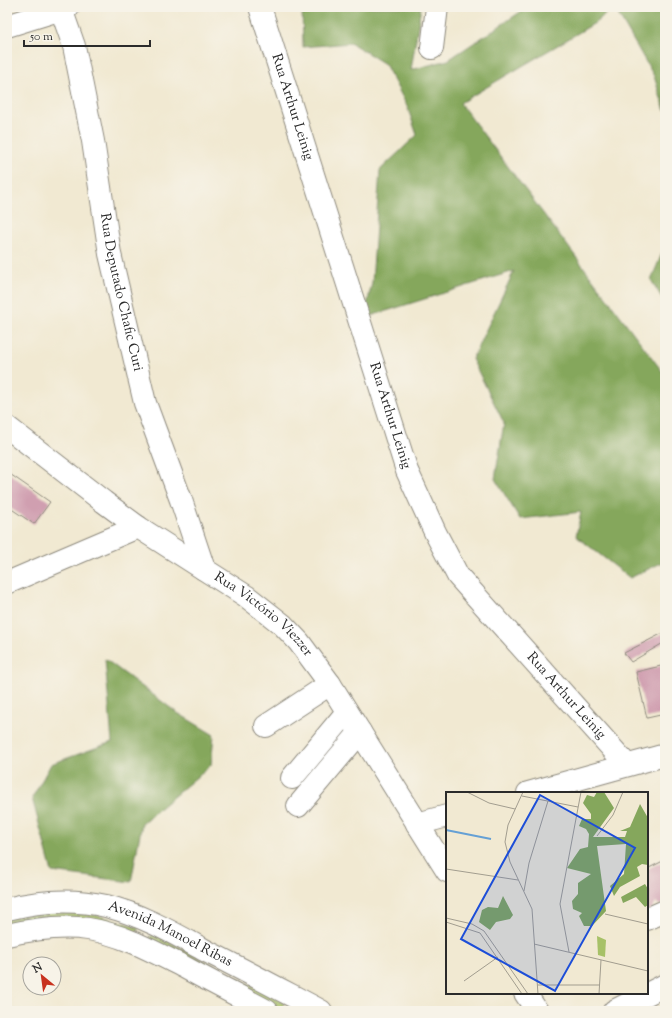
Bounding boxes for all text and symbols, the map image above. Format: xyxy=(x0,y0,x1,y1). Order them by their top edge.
scale bar xyxy=(24,22,150,48)
text: 50 m xyxy=(29,28,53,46)
street label: Rua Arthur Leinig xyxy=(265,51,318,163)
street label: Rua Deputado Chafic Curi xyxy=(94,212,147,373)
street label: Rua Arthur Leinig xyxy=(363,360,416,472)
street label: Rua Victório Viezzer xyxy=(210,568,317,662)
street label: Rua Arthur Leinig xyxy=(521,648,610,744)
inset map xyxy=(446,792,648,994)
street label: Avenida Manoel Ribas xyxy=(106,897,236,973)
north arrow xyxy=(22,956,62,996)
text: N xyxy=(29,959,46,978)

